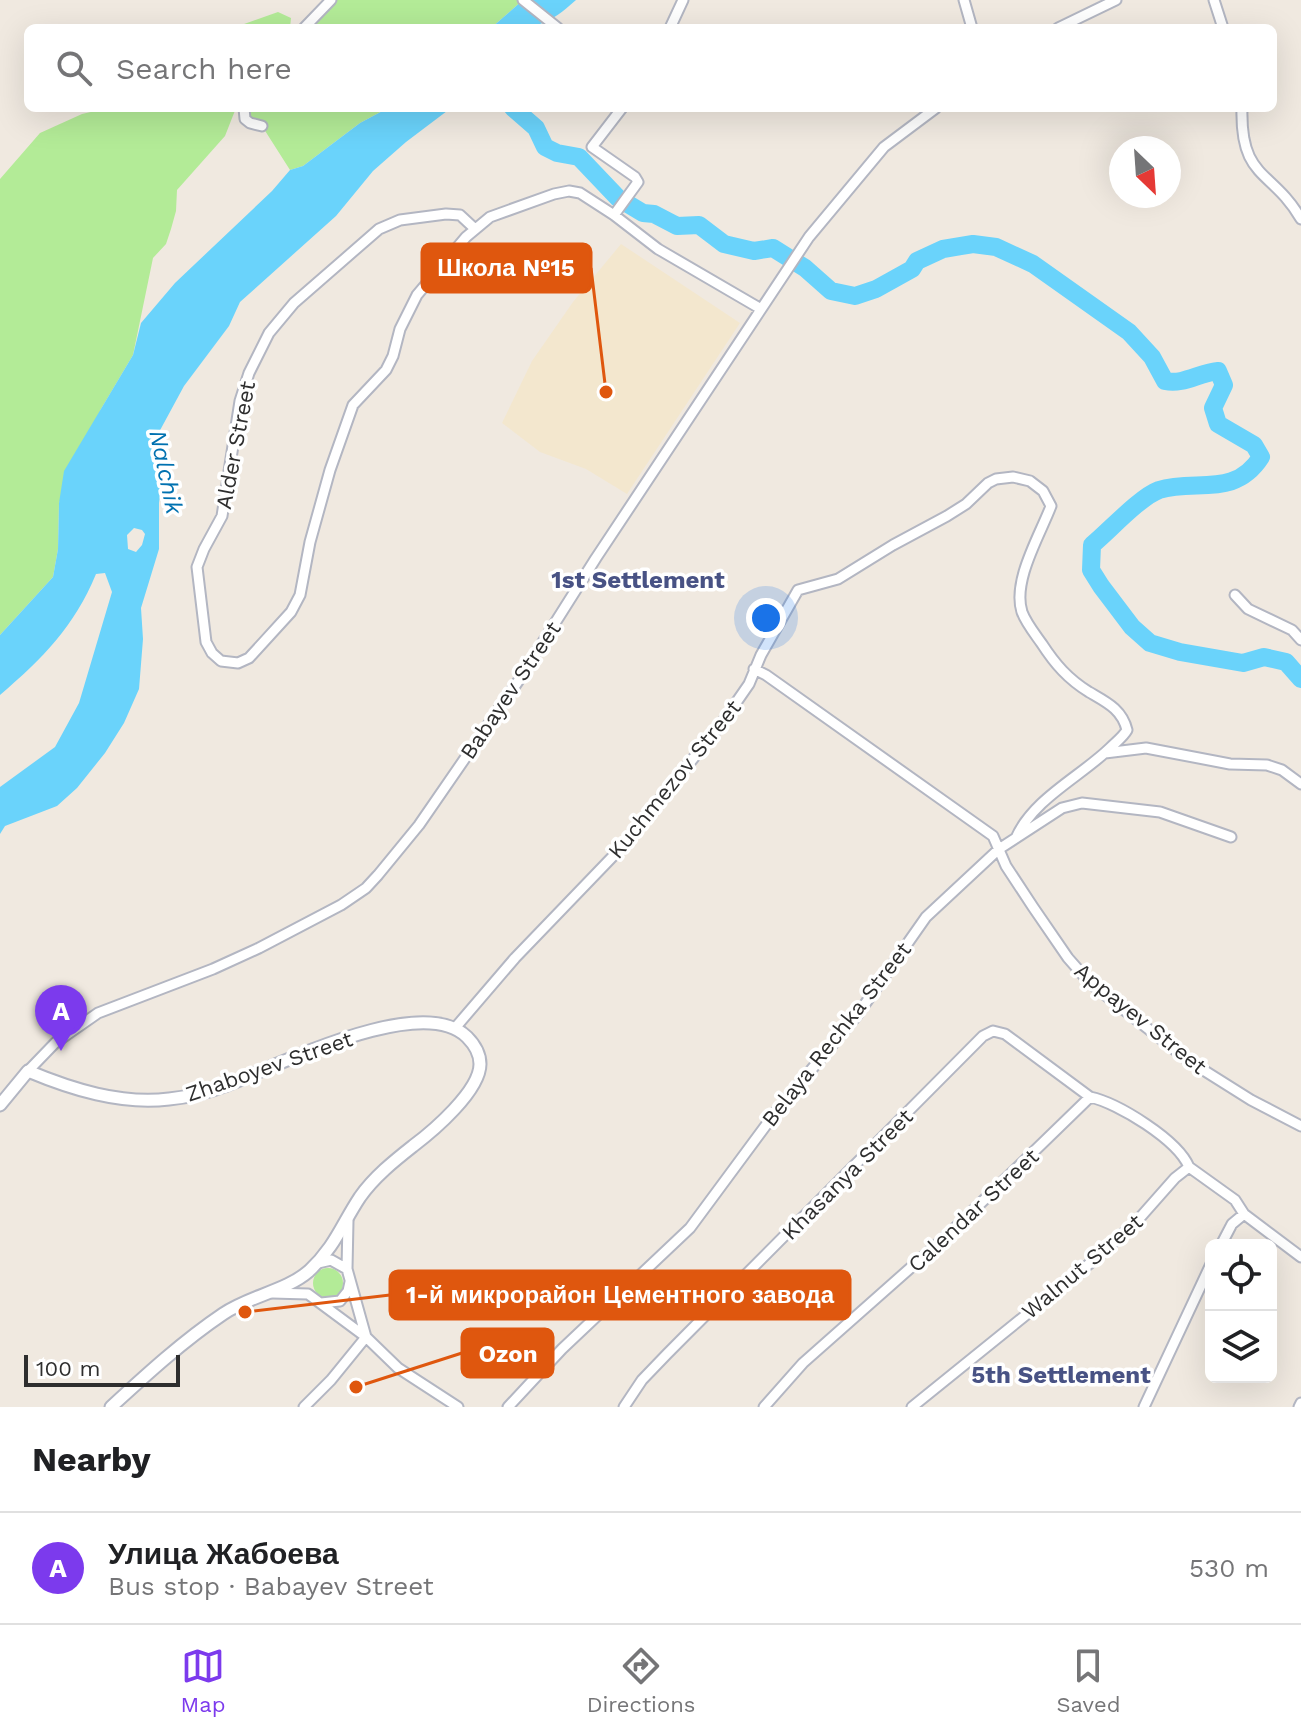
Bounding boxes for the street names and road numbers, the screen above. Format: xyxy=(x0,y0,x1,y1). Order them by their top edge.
street label: Alder Street xyxy=(211,379,260,511)
street label: Babayev Street xyxy=(455,617,566,764)
street label: Kuchmezov Street xyxy=(603,695,746,864)
street label: Belaya Rechka Street xyxy=(757,937,916,1131)
street label: Appayev Street xyxy=(1070,958,1212,1079)
street label: Zhaboyev Street xyxy=(182,1026,356,1107)
street label: Khasanya Street xyxy=(777,1104,918,1245)
street label: Calendar Street xyxy=(903,1144,1044,1277)
street label: Walnut Street xyxy=(1017,1209,1148,1324)

